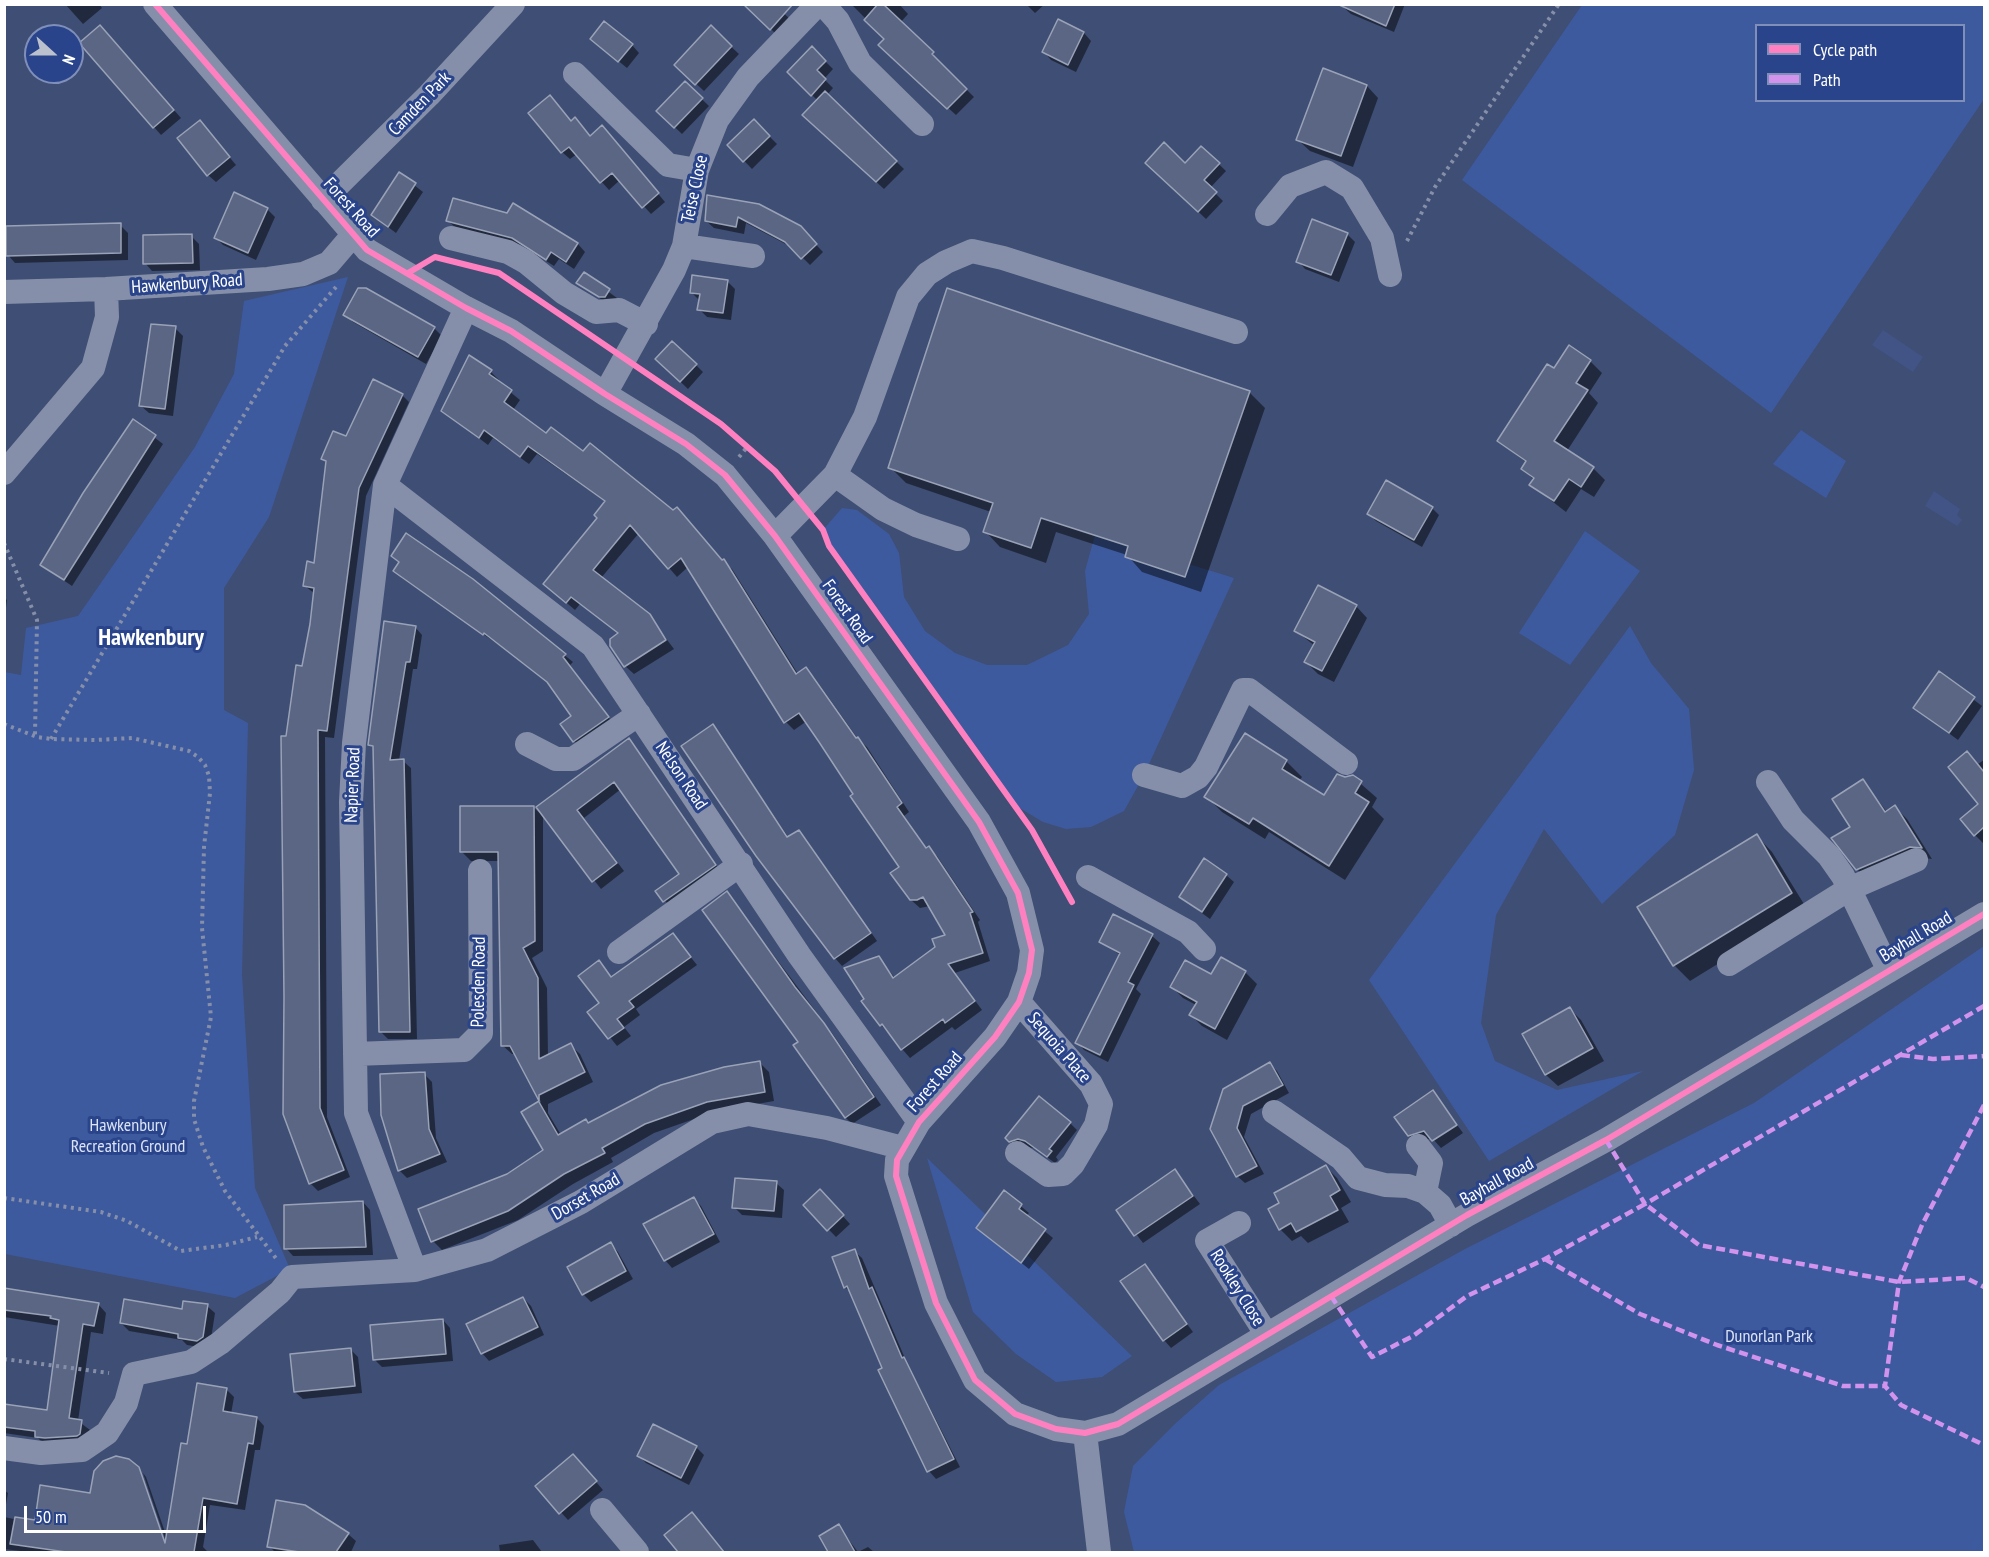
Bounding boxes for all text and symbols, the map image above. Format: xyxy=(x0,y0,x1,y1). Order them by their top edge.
north arrow xyxy=(24,24,84,84)
legend xyxy=(1755,24,1965,102)
text: Cycle path xyxy=(1813,38,1877,61)
text: N xyxy=(58,52,80,67)
street label: Camden Park xyxy=(384,68,456,140)
text: Path xyxy=(1813,68,1841,91)
street label: Teise Close xyxy=(677,153,713,225)
street label: Forest Road xyxy=(319,174,383,242)
street label: Hawkenbury Road xyxy=(131,269,243,299)
street label: Forest Road xyxy=(817,576,877,648)
district label: Hawkenbury xyxy=(98,624,204,652)
street label: Nelson Road xyxy=(650,738,712,814)
street label: Napier Road xyxy=(341,747,365,823)
street label: Bayhall Road xyxy=(1876,907,1956,967)
street label: Polesden Road xyxy=(467,936,491,1028)
street label: Sequoia Place xyxy=(1023,1008,1095,1088)
street label: Forest Road xyxy=(903,1047,967,1117)
park label: Hawkenbury Recreation Ground xyxy=(71,1115,185,1158)
street label: Bayhall Road xyxy=(1457,1153,1537,1211)
street label: Dorset Road xyxy=(548,1169,624,1225)
street label: Rookley Close xyxy=(1205,1246,1269,1330)
park label: Dunorlan Park xyxy=(1725,1326,1813,1348)
scale bar xyxy=(27,1494,208,1532)
text: 50 m xyxy=(35,1505,67,1528)

